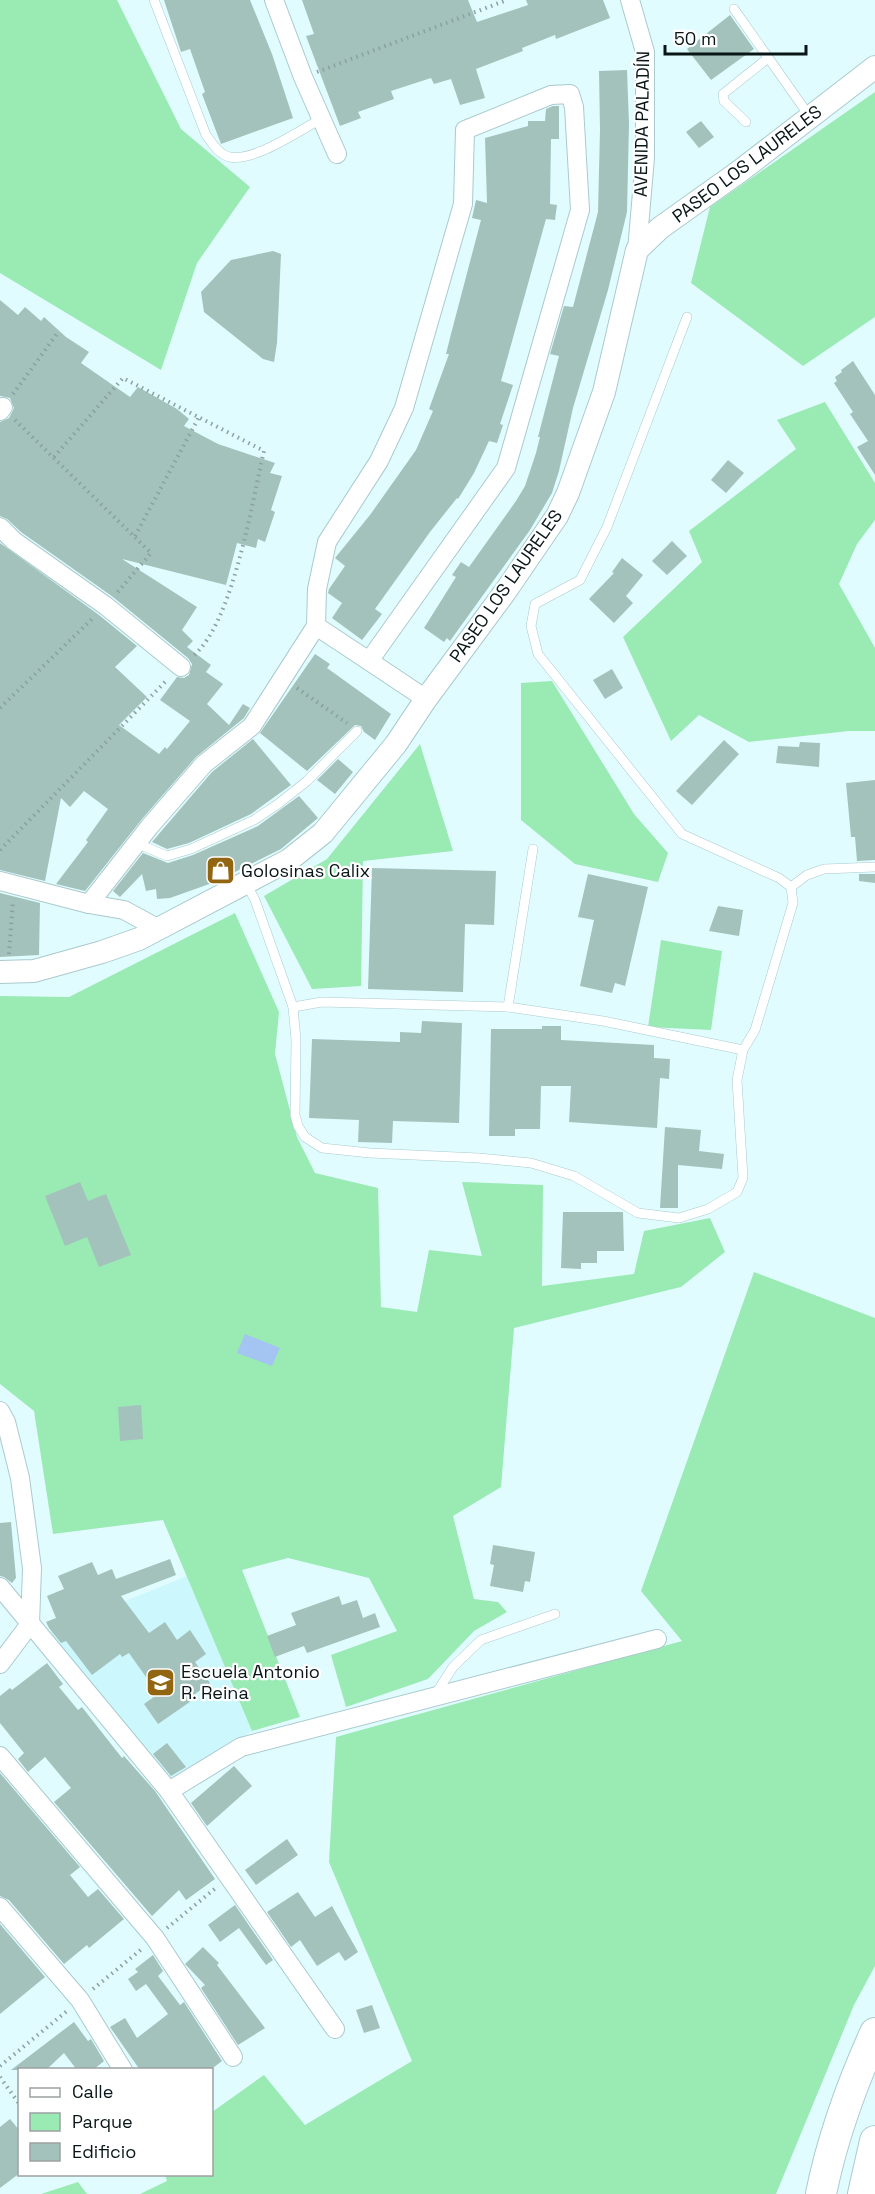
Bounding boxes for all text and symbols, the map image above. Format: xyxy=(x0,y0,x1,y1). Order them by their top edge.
scale bar xyxy=(665,18,806,56)
text: 50 m xyxy=(674,27,716,50)
street label: AVENIDA PALADÍN xyxy=(629,51,654,197)
street label: PASEO LOS LAURELES xyxy=(667,100,826,227)
street label: PASEO LOS LAURELES xyxy=(444,505,567,667)
shop icon: Golosinas Calix xyxy=(204,855,236,887)
place label: Golosinas Calix xyxy=(241,859,370,882)
place label: Escuela Antonio R. Reina xyxy=(181,1660,320,1704)
school or university icon: Escuela Antonio R. Reina xyxy=(144,1666,176,1698)
legend xyxy=(18,2068,213,2176)
text: Calle xyxy=(72,2080,113,2103)
text: Parque xyxy=(72,2110,133,2133)
text: Edificio xyxy=(72,2140,136,2163)

